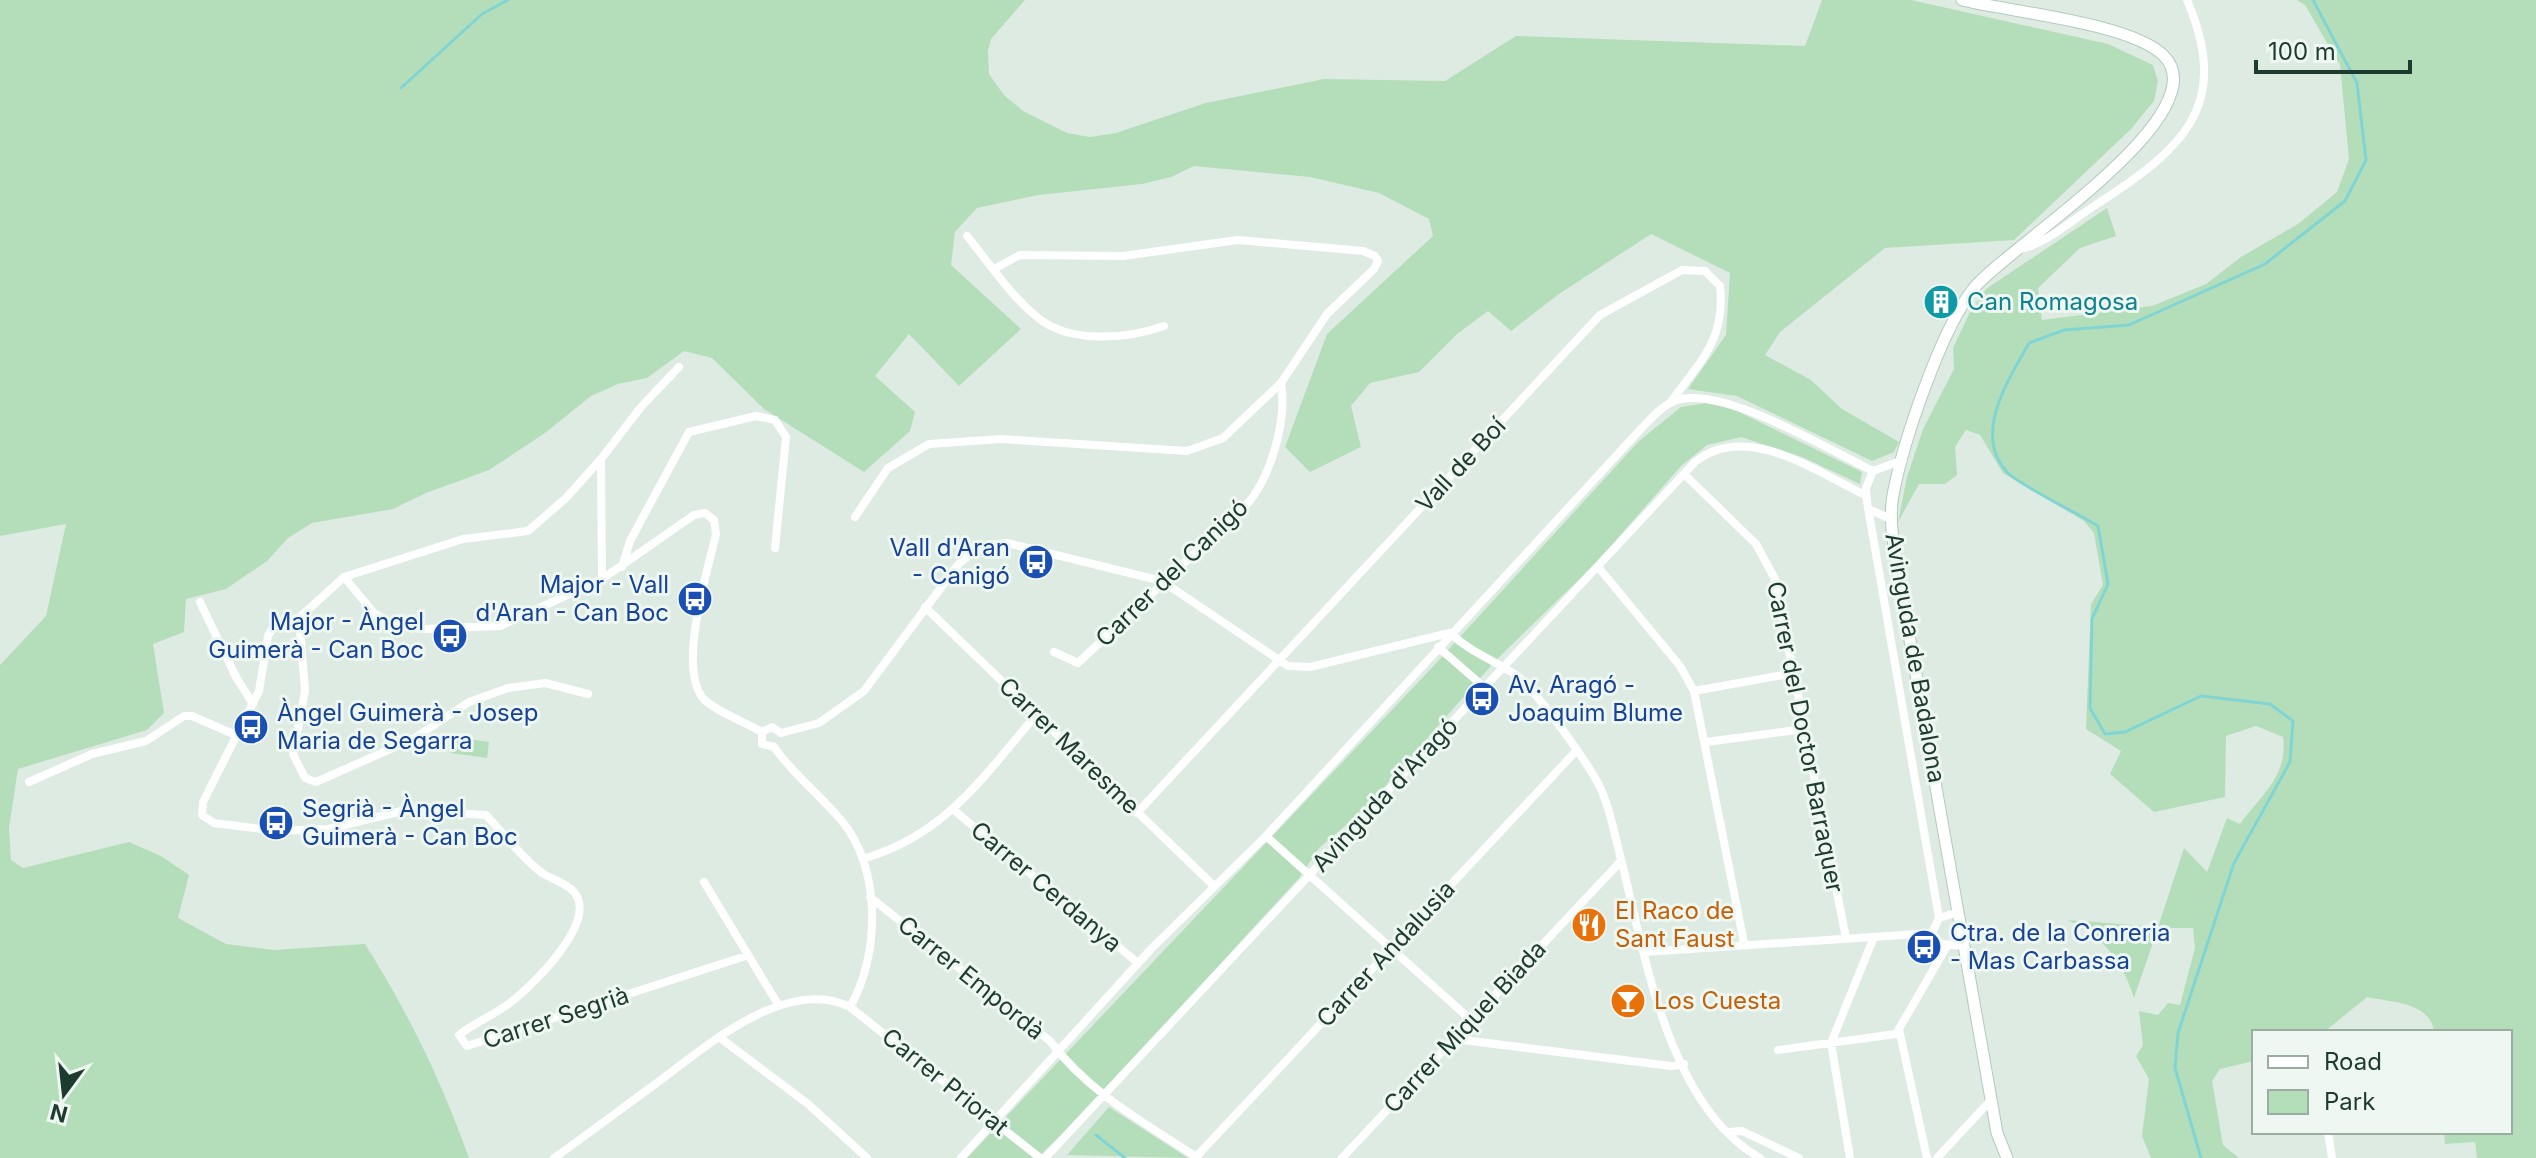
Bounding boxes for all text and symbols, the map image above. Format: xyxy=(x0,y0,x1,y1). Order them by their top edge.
scale bar xyxy=(2256,24,2410,74)
text: 100 m xyxy=(2268,37,2336,66)
building icon: Can Romagosa xyxy=(1922,283,1960,321)
place label: Can Romagosa xyxy=(1967,287,2138,316)
street label: Vall de Boí xyxy=(1410,411,1512,518)
street label: Carrer del Canigó xyxy=(1090,493,1254,653)
street label: Avinguda de Badalona xyxy=(1879,531,1952,785)
place label: Vall d'Aran - Canigó xyxy=(890,533,1010,590)
bus stop icon: Vall d'Aran - Canigó xyxy=(1017,543,1055,581)
place label: Major - Vall d'Aran - Can Boc xyxy=(475,570,669,627)
street label: Carrer del Doctor Barraquer xyxy=(1761,579,1850,895)
bus stop icon: Major - Vall d'Aran - Can Boc xyxy=(676,580,714,618)
place label: Major - Àngel Guimerà - Can Boc xyxy=(208,606,424,664)
bus stop icon: Major - Àngel Guimerà - Can Boc xyxy=(431,617,469,655)
place label: Av. Aragó - Joaquim Blume xyxy=(1508,670,1683,727)
street label: Carrer Maresme xyxy=(993,671,1146,820)
bus stop icon: Av. Aragó - Joaquim Blume xyxy=(1463,680,1501,718)
place label: Àngel Guimerà - Josep Maria de Segarra xyxy=(277,697,538,755)
bus stop icon: Àngel Guimerà - Josep Maria de Segarra xyxy=(232,708,270,746)
street label: Avinguda d'Aragó xyxy=(1306,711,1464,878)
place label: Segrià - Àngel Guimerà - Can Boc xyxy=(302,793,518,851)
bus stop icon: Segrià - Àngel Guimerà - Can Boc xyxy=(257,804,295,842)
street label: Carrer Cerdanya xyxy=(965,815,1128,958)
street label: Carrer Andalusia xyxy=(1310,874,1461,1033)
place label: El Raco de Sant Faust xyxy=(1615,896,1735,953)
restaurant icon: El Raco de Sant Faust xyxy=(1570,906,1608,944)
street label: Carrer Empordà xyxy=(892,910,1050,1046)
place label: Ctra. de la Conreria - Mas Carbassa xyxy=(1950,918,2170,975)
bus stop icon: Ctra. de la Conreria - Mas Carbassa xyxy=(1905,928,1943,966)
street label: Carrer Miquel Biada xyxy=(1377,935,1552,1119)
street label: Carrer Segrià xyxy=(479,980,632,1055)
bar icon: Los Cuesta xyxy=(1609,982,1647,1020)
place label: Los Cuesta xyxy=(1654,986,1781,1015)
street label: Carrer Priorat xyxy=(876,1022,1014,1141)
legend xyxy=(2252,1030,2512,1134)
text: Road xyxy=(2324,1047,2382,1076)
north arrow xyxy=(24,1054,104,1134)
text: Park xyxy=(2324,1087,2375,1116)
text: N xyxy=(47,1099,70,1128)

